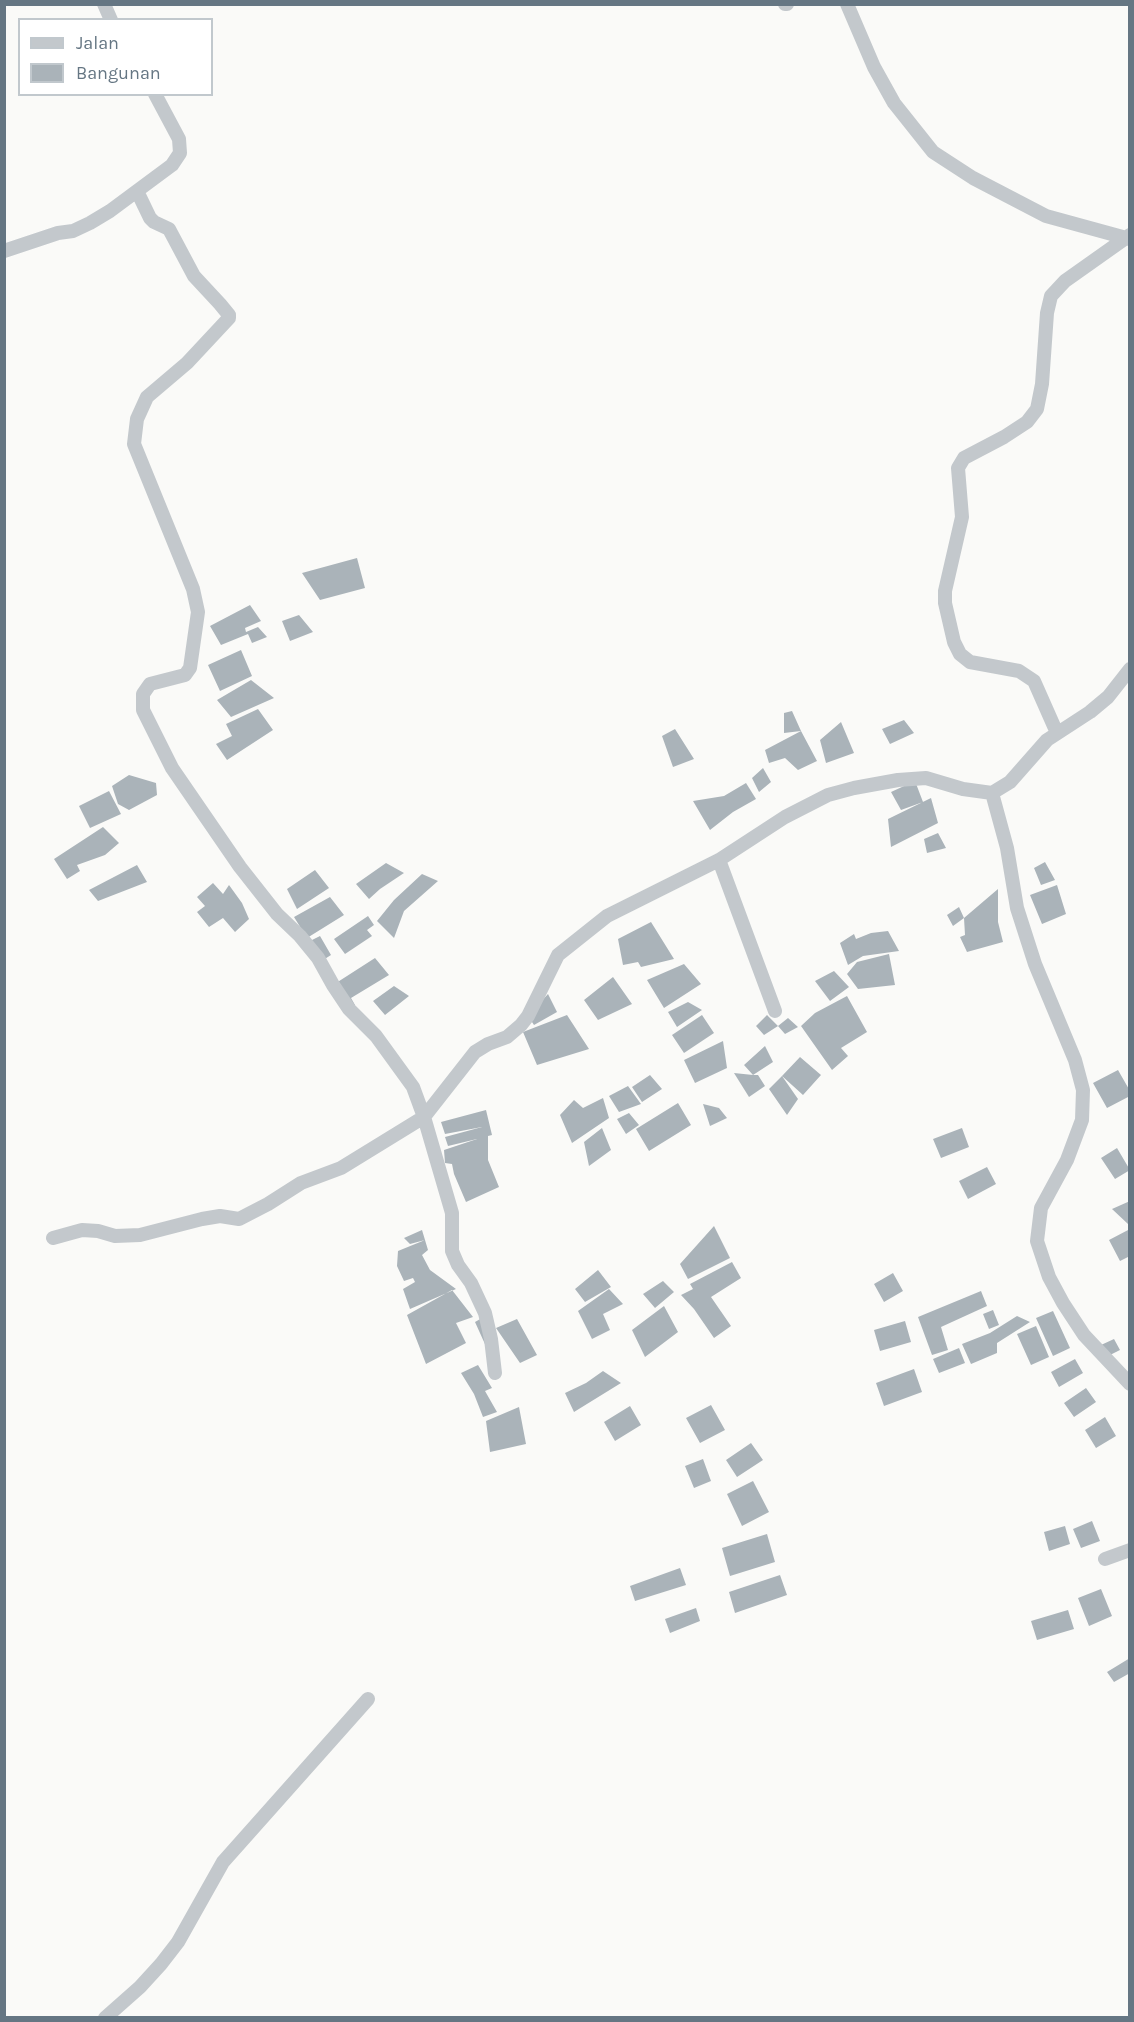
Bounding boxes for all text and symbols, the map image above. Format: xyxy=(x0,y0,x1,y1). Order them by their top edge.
legend xyxy=(18,18,213,96)
text: Jalan xyxy=(76,32,119,54)
text: Bangunan xyxy=(76,62,161,84)

